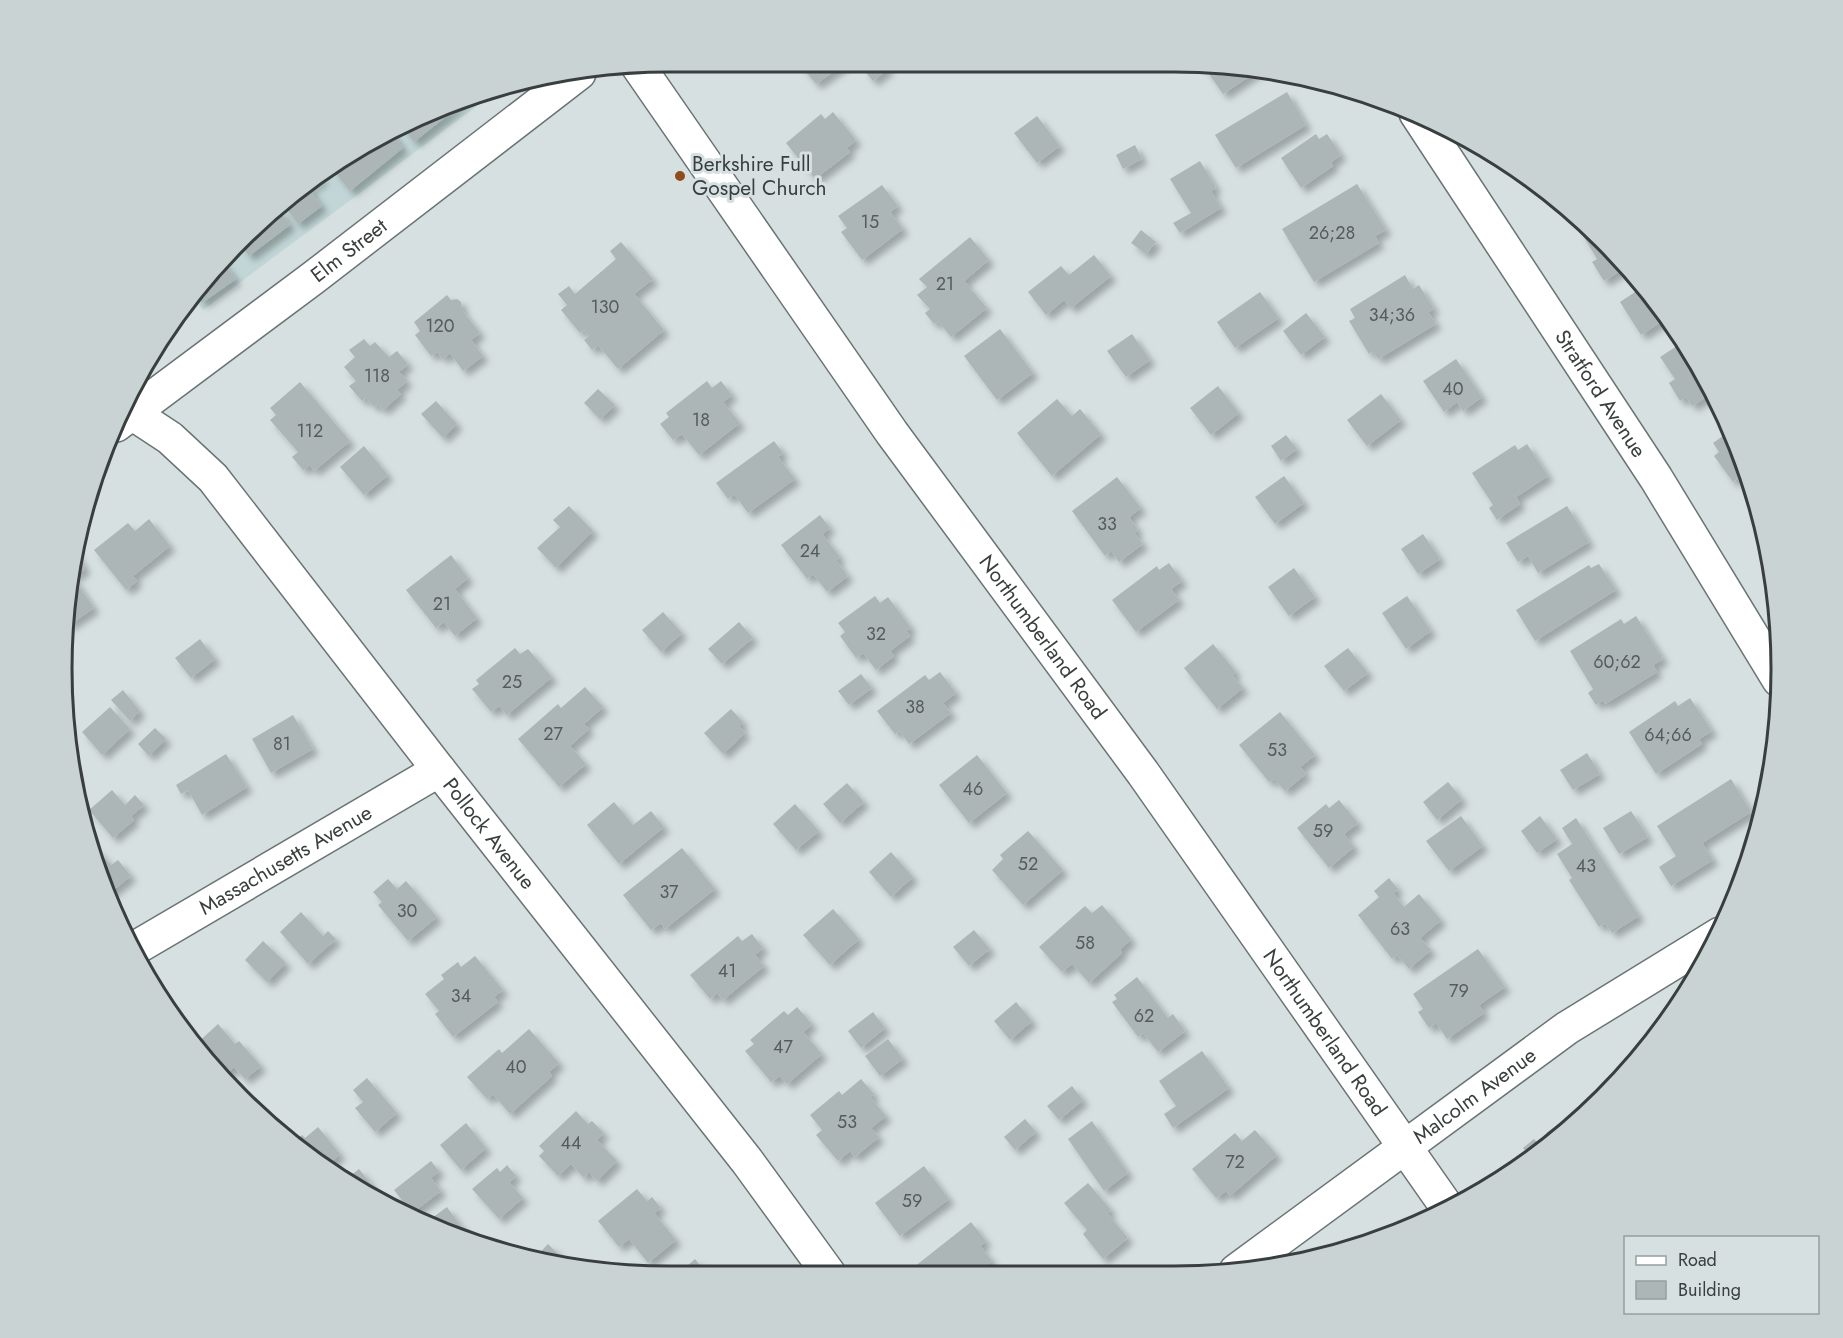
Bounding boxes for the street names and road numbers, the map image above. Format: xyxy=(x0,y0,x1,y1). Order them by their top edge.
street label: Elm Street xyxy=(304,211,393,290)
street label: Stratford Avenue xyxy=(1548,324,1654,464)
street label: Northumberland Road xyxy=(972,548,1114,726)
street label: Pollock Avenue xyxy=(436,771,543,896)
street label: Massachusetts Avenue xyxy=(193,797,378,922)
street label: Northumberland Road xyxy=(1256,943,1394,1122)
street label: Malcolm Avenue xyxy=(1407,1040,1543,1151)

